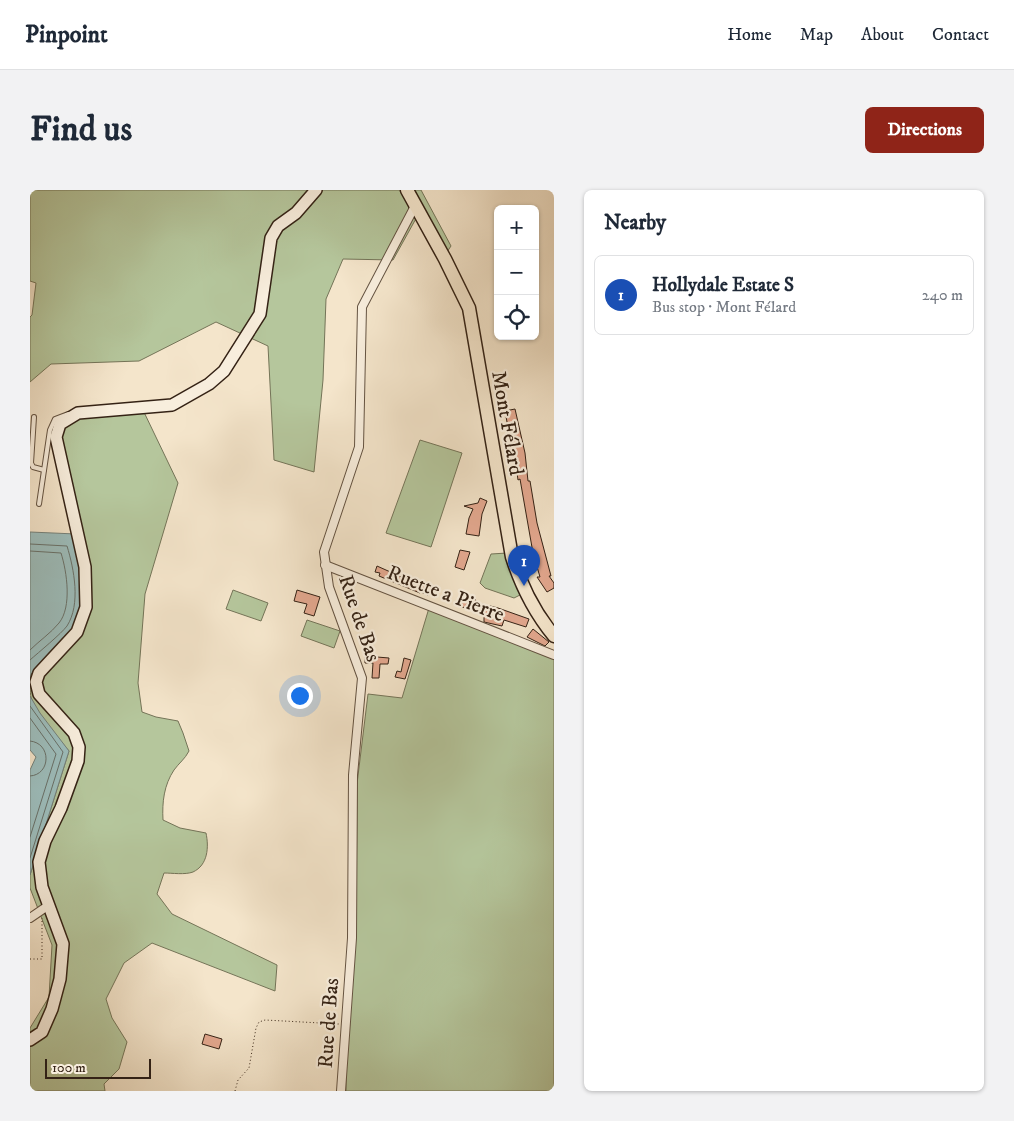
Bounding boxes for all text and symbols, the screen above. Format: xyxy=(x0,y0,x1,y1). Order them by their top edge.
text: Pinpoint xyxy=(25,20,108,50)
text: Home xyxy=(727,24,772,46)
text: Map xyxy=(800,24,833,46)
text: About xyxy=(861,24,904,46)
text: Contact xyxy=(932,24,989,46)
button: Directions xyxy=(865,107,984,153)
text: Find us xyxy=(30,108,132,152)
map controls xyxy=(494,205,539,340)
button: + xyxy=(494,205,539,250)
text: Nearby xyxy=(604,210,666,236)
button: − xyxy=(494,250,539,295)
text: Hollydale Estate S xyxy=(652,274,794,297)
text: 1 xyxy=(618,285,624,305)
text: 240 m xyxy=(922,285,963,305)
button: locate xyxy=(494,295,539,340)
text: Bus stop · Mont Félard xyxy=(652,297,796,317)
street label: Mont Félard xyxy=(485,369,529,478)
pin: 1 xyxy=(508,545,540,586)
street label: Ruette a Pierre xyxy=(383,560,508,628)
street label: Rue de Bas xyxy=(332,571,386,665)
your location xyxy=(287,683,313,709)
street label: Rue de Bas xyxy=(313,977,345,1069)
scale bar xyxy=(45,1056,151,1079)
text: 100 m xyxy=(52,1059,86,1077)

